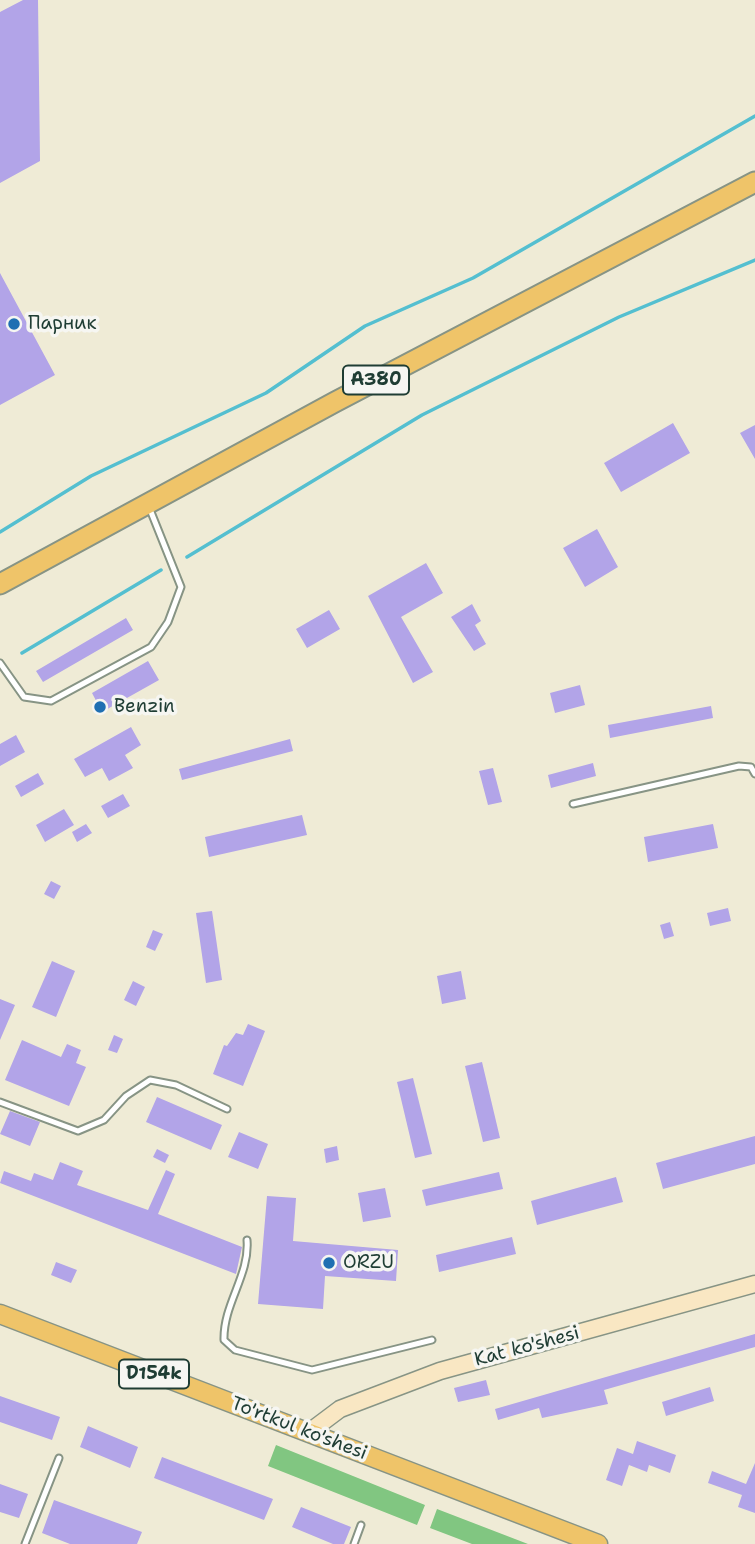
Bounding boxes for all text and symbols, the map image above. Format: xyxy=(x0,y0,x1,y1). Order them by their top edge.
place label: Парник xyxy=(28,313,97,335)
marker: Парник xyxy=(6,316,22,332)
road number: A380 xyxy=(343,366,409,394)
place label: Benzin xyxy=(114,696,175,718)
marker: Benzin xyxy=(92,699,108,715)
place label: ORZU xyxy=(343,1252,394,1274)
marker: ORZU xyxy=(321,1255,337,1271)
street label: Kat ko'shesi xyxy=(472,1322,582,1372)
road number: D154k xyxy=(119,1359,189,1388)
street label: To'rtkul ko'shesi xyxy=(228,1393,370,1465)

